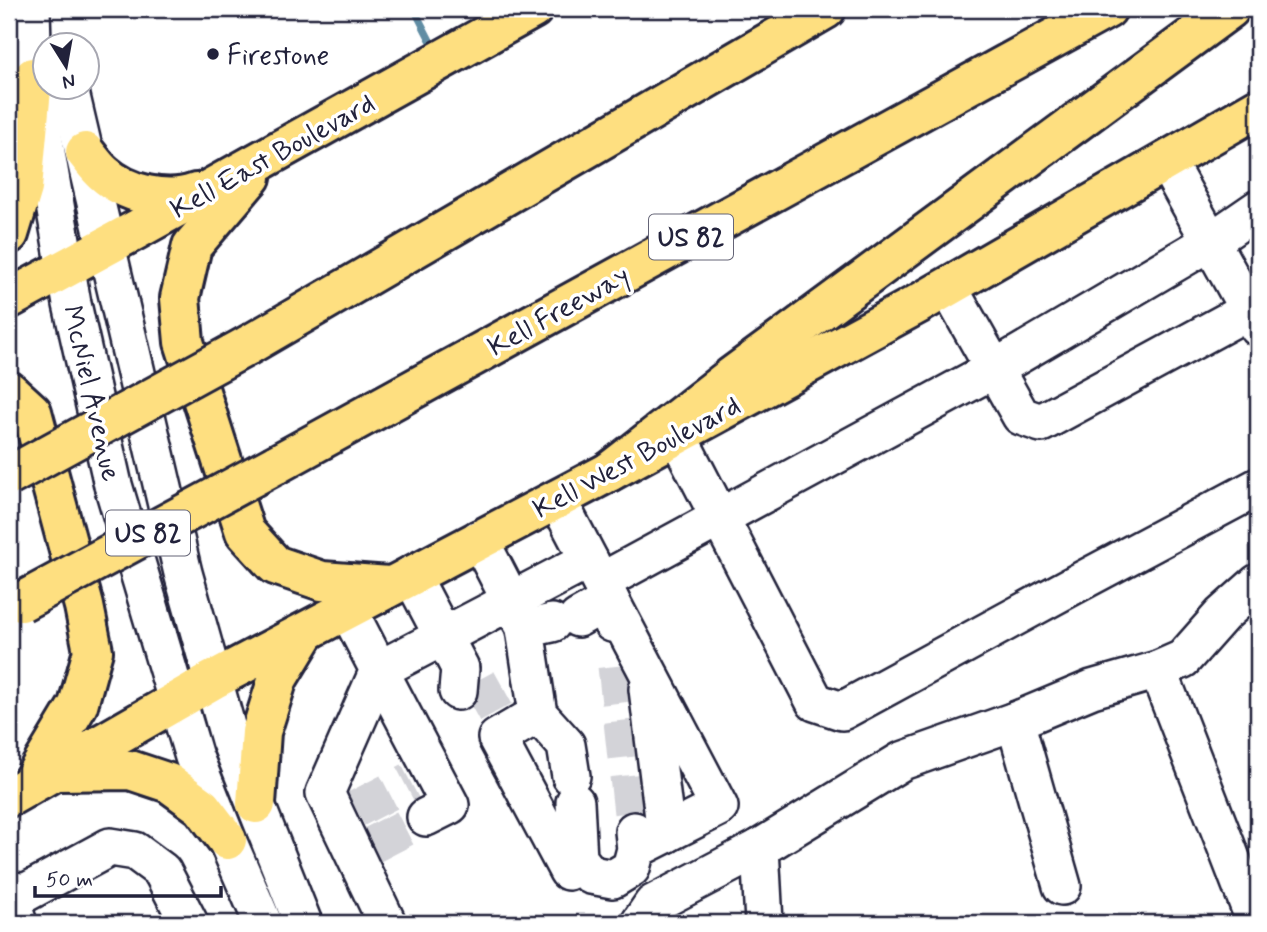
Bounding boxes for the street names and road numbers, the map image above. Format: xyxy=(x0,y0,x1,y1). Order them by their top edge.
street label: Kell East Boulevard xyxy=(164,86,382,229)
road number: US 82 xyxy=(649,214,733,260)
street label: Kell Freeway xyxy=(482,258,637,366)
street label: McNiel Avenue xyxy=(52,302,129,485)
street label: Kell West Boulevard xyxy=(527,388,747,528)
road number: US 82 xyxy=(106,510,190,555)

